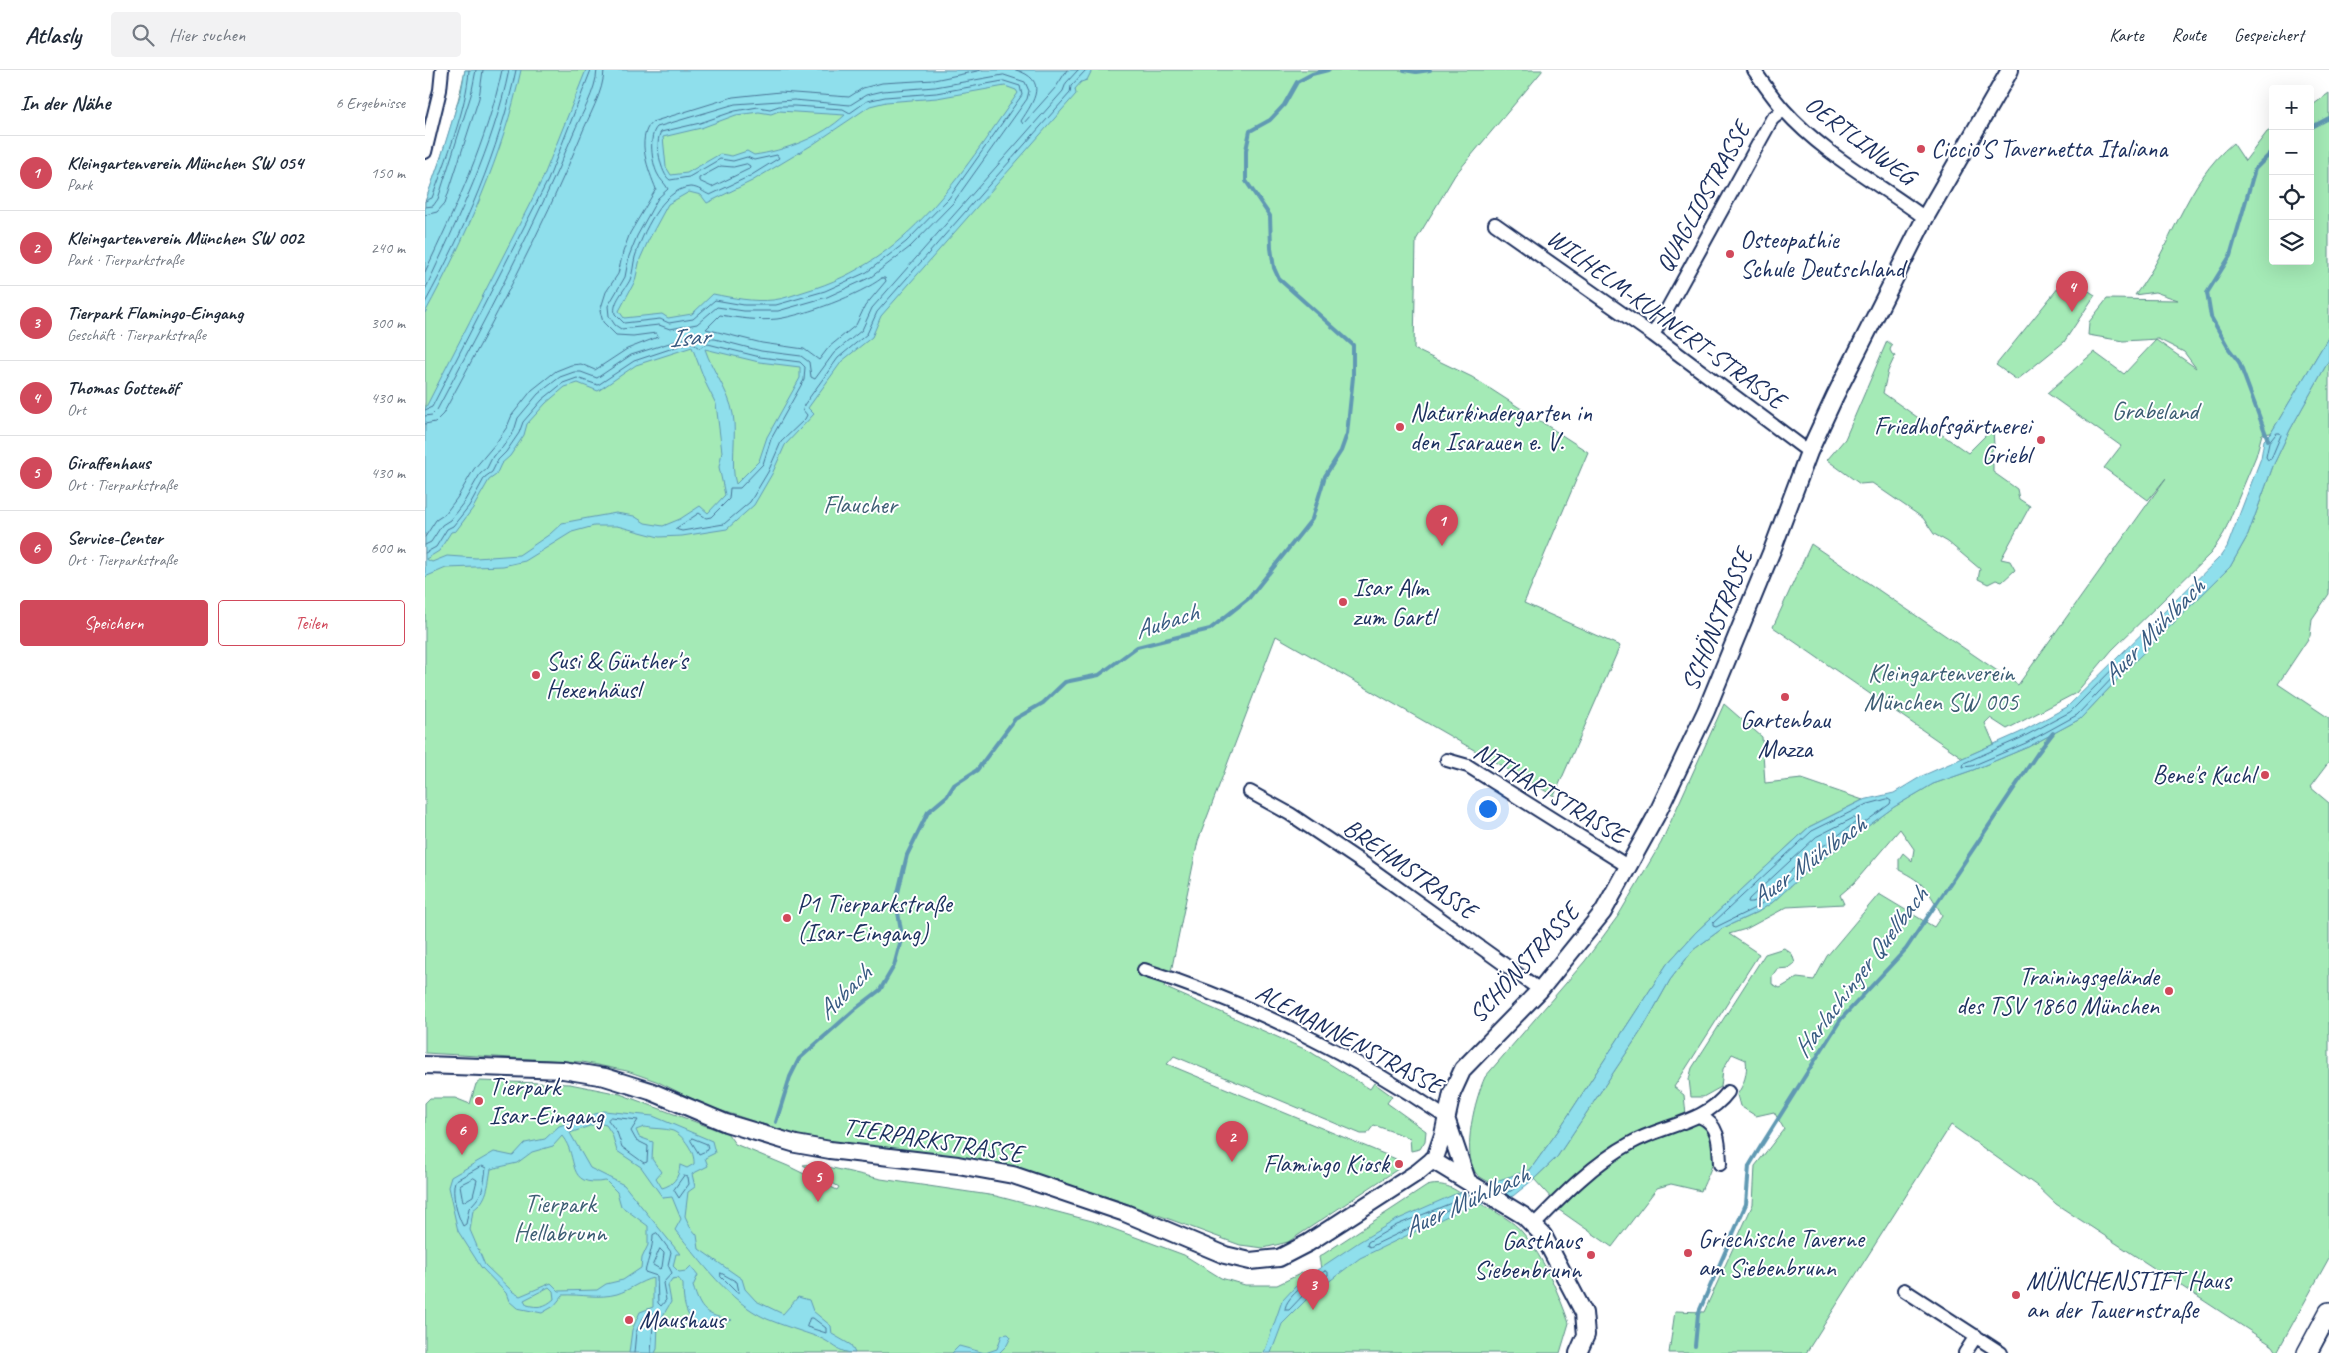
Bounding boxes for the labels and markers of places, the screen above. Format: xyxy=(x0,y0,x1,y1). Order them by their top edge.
place label: Ciccio'S Tavernetta Italiana xyxy=(1931,133,2169,165)
marker: Ciccio'S Tavernetta Italiana xyxy=(1915,143,1927,155)
place label: Osteopathie Schule Deutschland xyxy=(1740,224,1909,285)
marker: Osteopathie Schule Deutschland xyxy=(1724,248,1736,260)
pin: 4 xyxy=(2056,271,2088,312)
place label: Naturkindergarten in den Isarauen e. V. xyxy=(1410,397,1593,458)
place label: Friedhofsgärtnerei Griebl xyxy=(1874,410,2036,471)
marker: Naturkindergarten in den Isarauen e. V. xyxy=(1394,421,1406,433)
marker: Friedhofsgärtnerei Griebl xyxy=(2035,434,2047,446)
pin: 1 xyxy=(1426,505,1458,546)
place label: Isar Alm zum Gartl xyxy=(1353,572,1440,633)
marker: Isar Alm zum Gartl xyxy=(1337,596,1349,608)
place label: Susi & Günther's Hexenhäusl xyxy=(546,645,690,706)
marker: Susi & Günther's Hexenhäusl xyxy=(530,669,542,681)
marker: Gartenbau Mazza xyxy=(1779,691,1791,703)
place label: Gartenbau Mazza xyxy=(1740,704,1832,765)
place label: Bene's Kuchl xyxy=(2152,759,2260,791)
marker: Bene's Kuchl xyxy=(2259,769,2271,781)
place label: P1 Tierparkstraße (Isar-Eingang) xyxy=(797,888,954,949)
marker: P1 Tierparkstraße (Isar-Eingang) xyxy=(781,912,793,924)
place label: Trainingsgelände des TSV 1860 München xyxy=(1956,961,2161,1022)
marker: Trainingsgelände des TSV 1860 München xyxy=(2163,985,2175,997)
place label: Tierpark Isar-Eingang xyxy=(489,1071,605,1132)
marker: Tierpark Isar-Eingang xyxy=(473,1095,485,1107)
pin: 6 xyxy=(446,1114,478,1155)
pin: 2 xyxy=(1216,1121,1248,1162)
place label: Flamingo Kiosk xyxy=(1263,1148,1391,1180)
marker: Flamingo Kiosk xyxy=(1393,1158,1405,1170)
pin: 5 xyxy=(802,1161,834,1202)
place label: Griechische Taverne am Siebenbrunn xyxy=(1698,1223,1866,1284)
place label: Gasthaus Siebenbrunn xyxy=(1474,1225,1583,1286)
marker: Griechische Taverne am Siebenbrunn xyxy=(1682,1247,1694,1259)
marker: Gasthaus Siebenbrunn xyxy=(1585,1249,1597,1261)
place label: MÜNCHENSTIFT Haus an der Tauernstraße xyxy=(2026,1265,2233,1326)
pin: 3 xyxy=(1297,1269,1329,1310)
marker: MÜNCHENSTIFT Haus an der Tauernstraße xyxy=(2010,1289,2022,1301)
place label: Maushaus xyxy=(639,1304,728,1336)
marker: Maushaus xyxy=(623,1314,635,1326)

